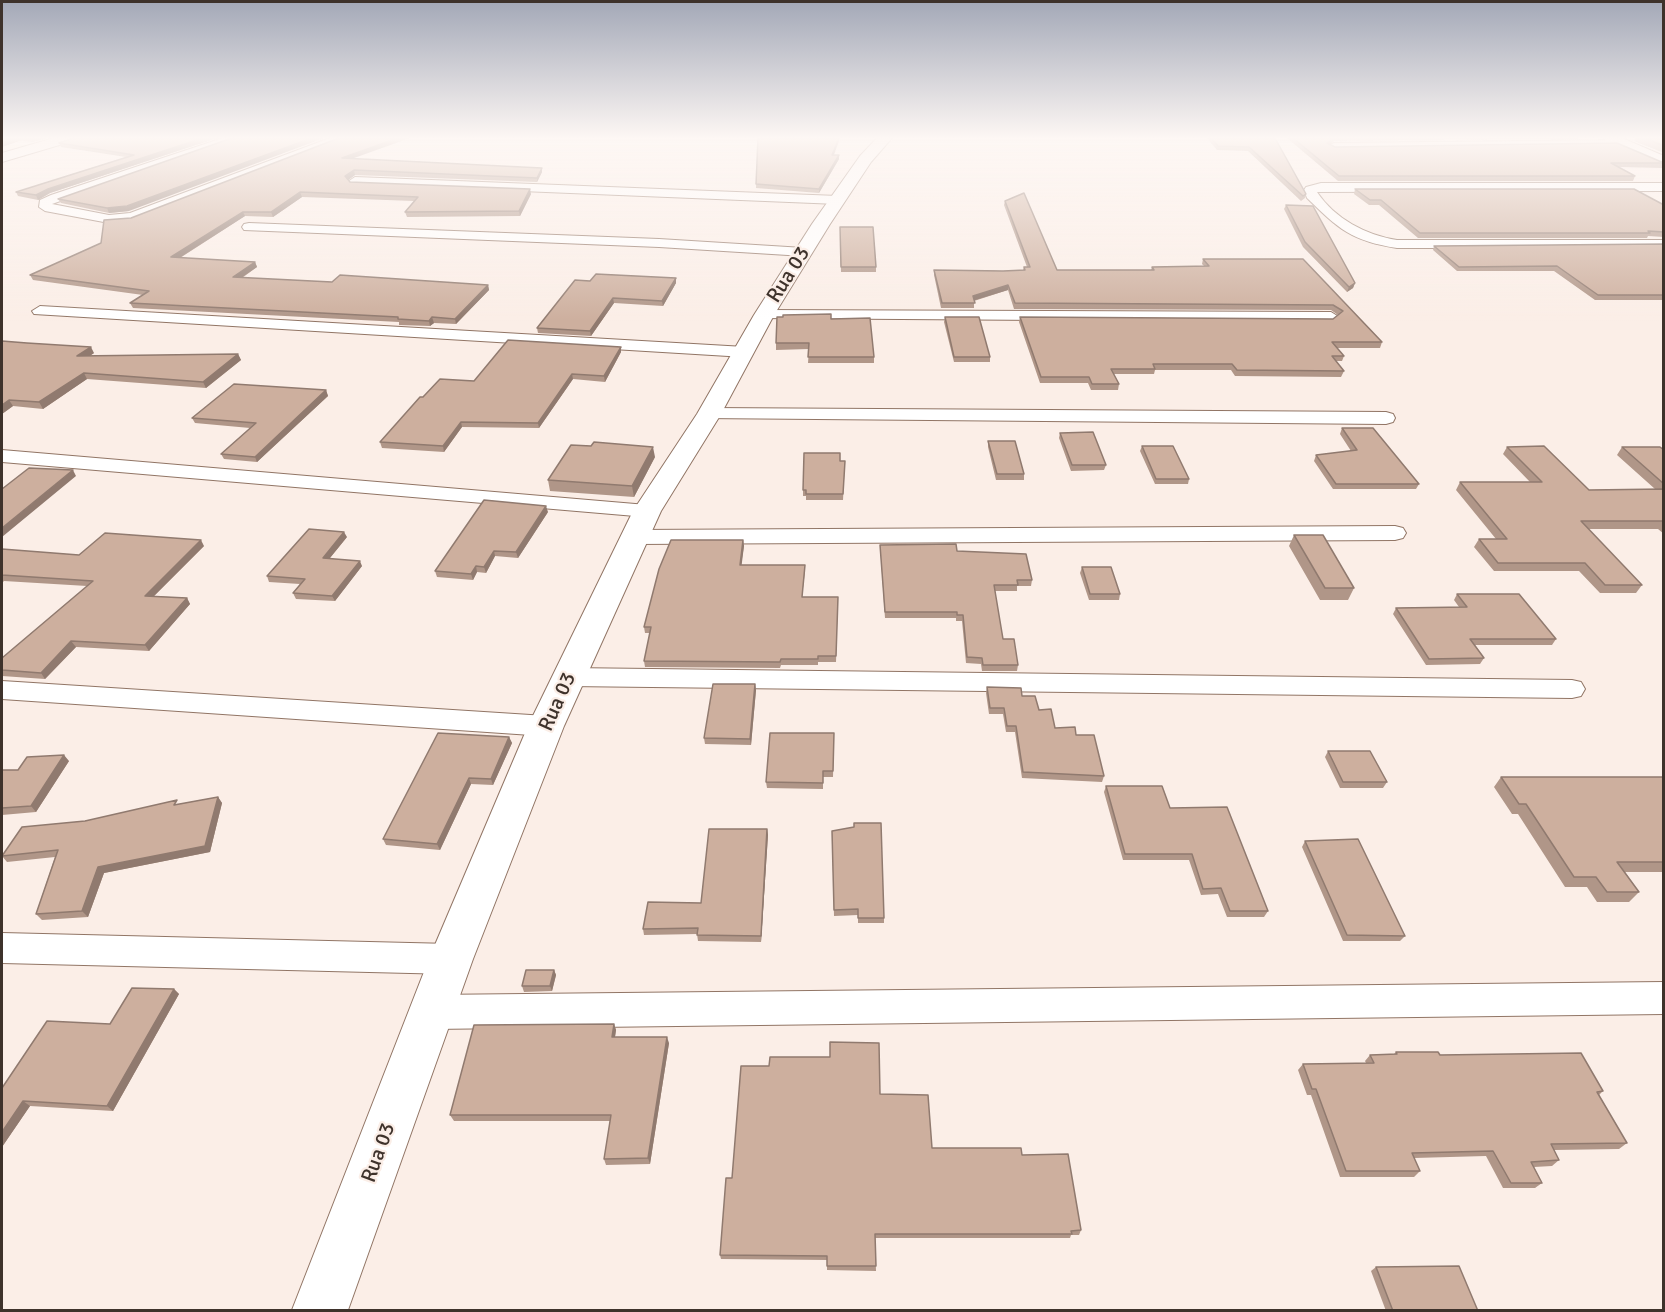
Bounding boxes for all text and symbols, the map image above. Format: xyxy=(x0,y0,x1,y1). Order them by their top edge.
street label: Rua 03 xyxy=(762,242,816,308)
street label: Rua 03 xyxy=(534,669,582,735)
street label: Rua 03 xyxy=(357,1120,401,1186)

